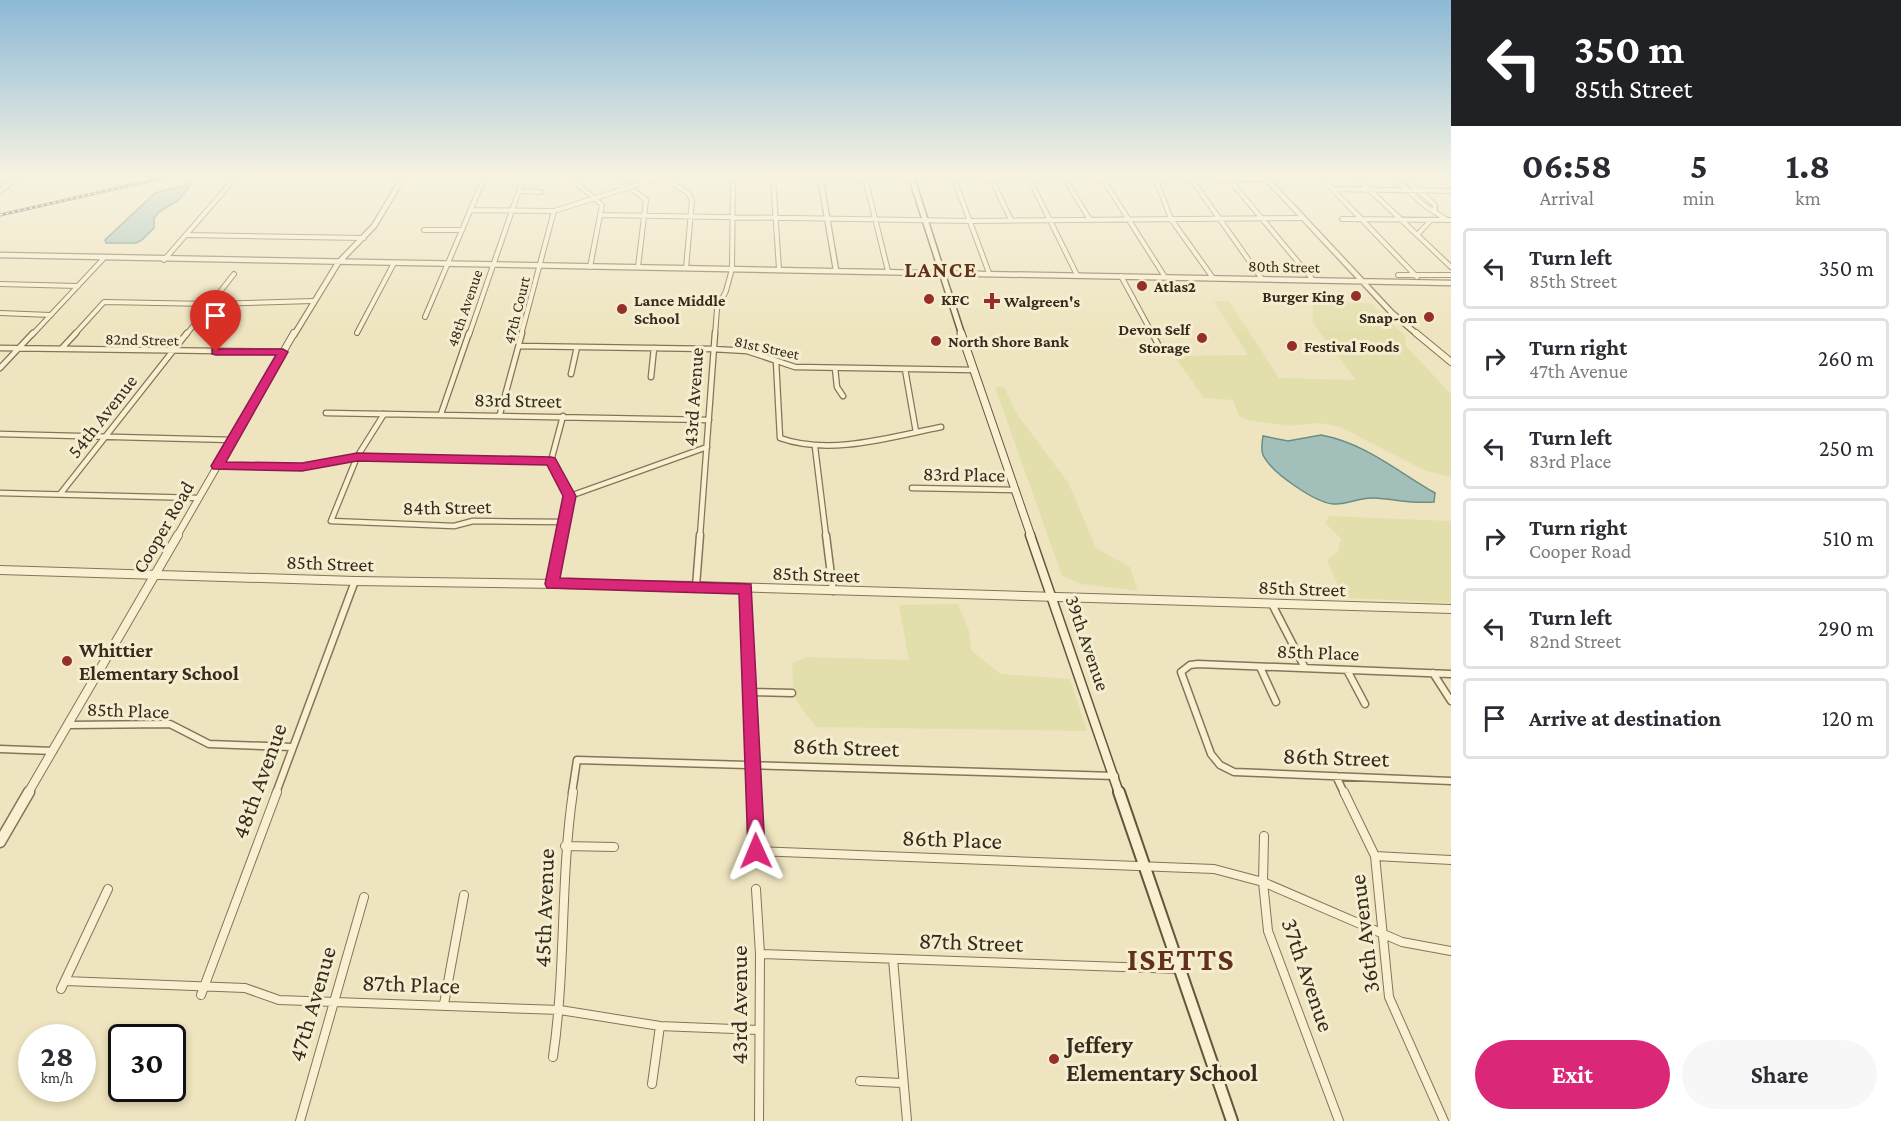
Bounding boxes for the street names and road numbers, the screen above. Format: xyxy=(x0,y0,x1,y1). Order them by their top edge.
street label: 80th Street xyxy=(1248,257,1321,276)
street label: 48th Avenue xyxy=(443,267,486,349)
street label: 47th Court xyxy=(500,274,533,346)
street label: 82nd Street xyxy=(105,330,180,349)
street label: 81st Street xyxy=(733,332,802,363)
street label: 43rd Avenue xyxy=(679,346,707,447)
street label: 54th Avenue xyxy=(63,370,141,462)
street label: 83rd Street xyxy=(474,388,562,412)
street label: 83rd Place xyxy=(923,462,1006,486)
street label: Cooper Road xyxy=(128,477,199,577)
street label: 84th Street xyxy=(402,495,492,519)
street label: 85th Street xyxy=(286,550,375,576)
street label: 85th Street xyxy=(772,561,861,587)
street label: 85th Street xyxy=(1258,575,1347,601)
street label: 39th Avenue xyxy=(1061,592,1115,694)
street label: 85th Place xyxy=(1276,640,1360,664)
street label: 85th Place xyxy=(86,698,170,722)
street label: 48th Avenue xyxy=(225,719,292,842)
street label: 86th Street xyxy=(792,731,901,762)
street label: 86th Street xyxy=(1282,741,1391,772)
street label: 86th Place xyxy=(901,823,1003,854)
street label: 45th Avenue xyxy=(528,848,559,968)
street label: 36th Avenue xyxy=(1343,873,1384,995)
street label: 37th Avenue xyxy=(1276,915,1340,1035)
street label: 87th Street xyxy=(918,926,1025,957)
street label: 47th Avenue xyxy=(282,943,341,1065)
street label: 43rd Avenue xyxy=(725,945,752,1065)
street label: 87th Place xyxy=(362,968,460,999)

